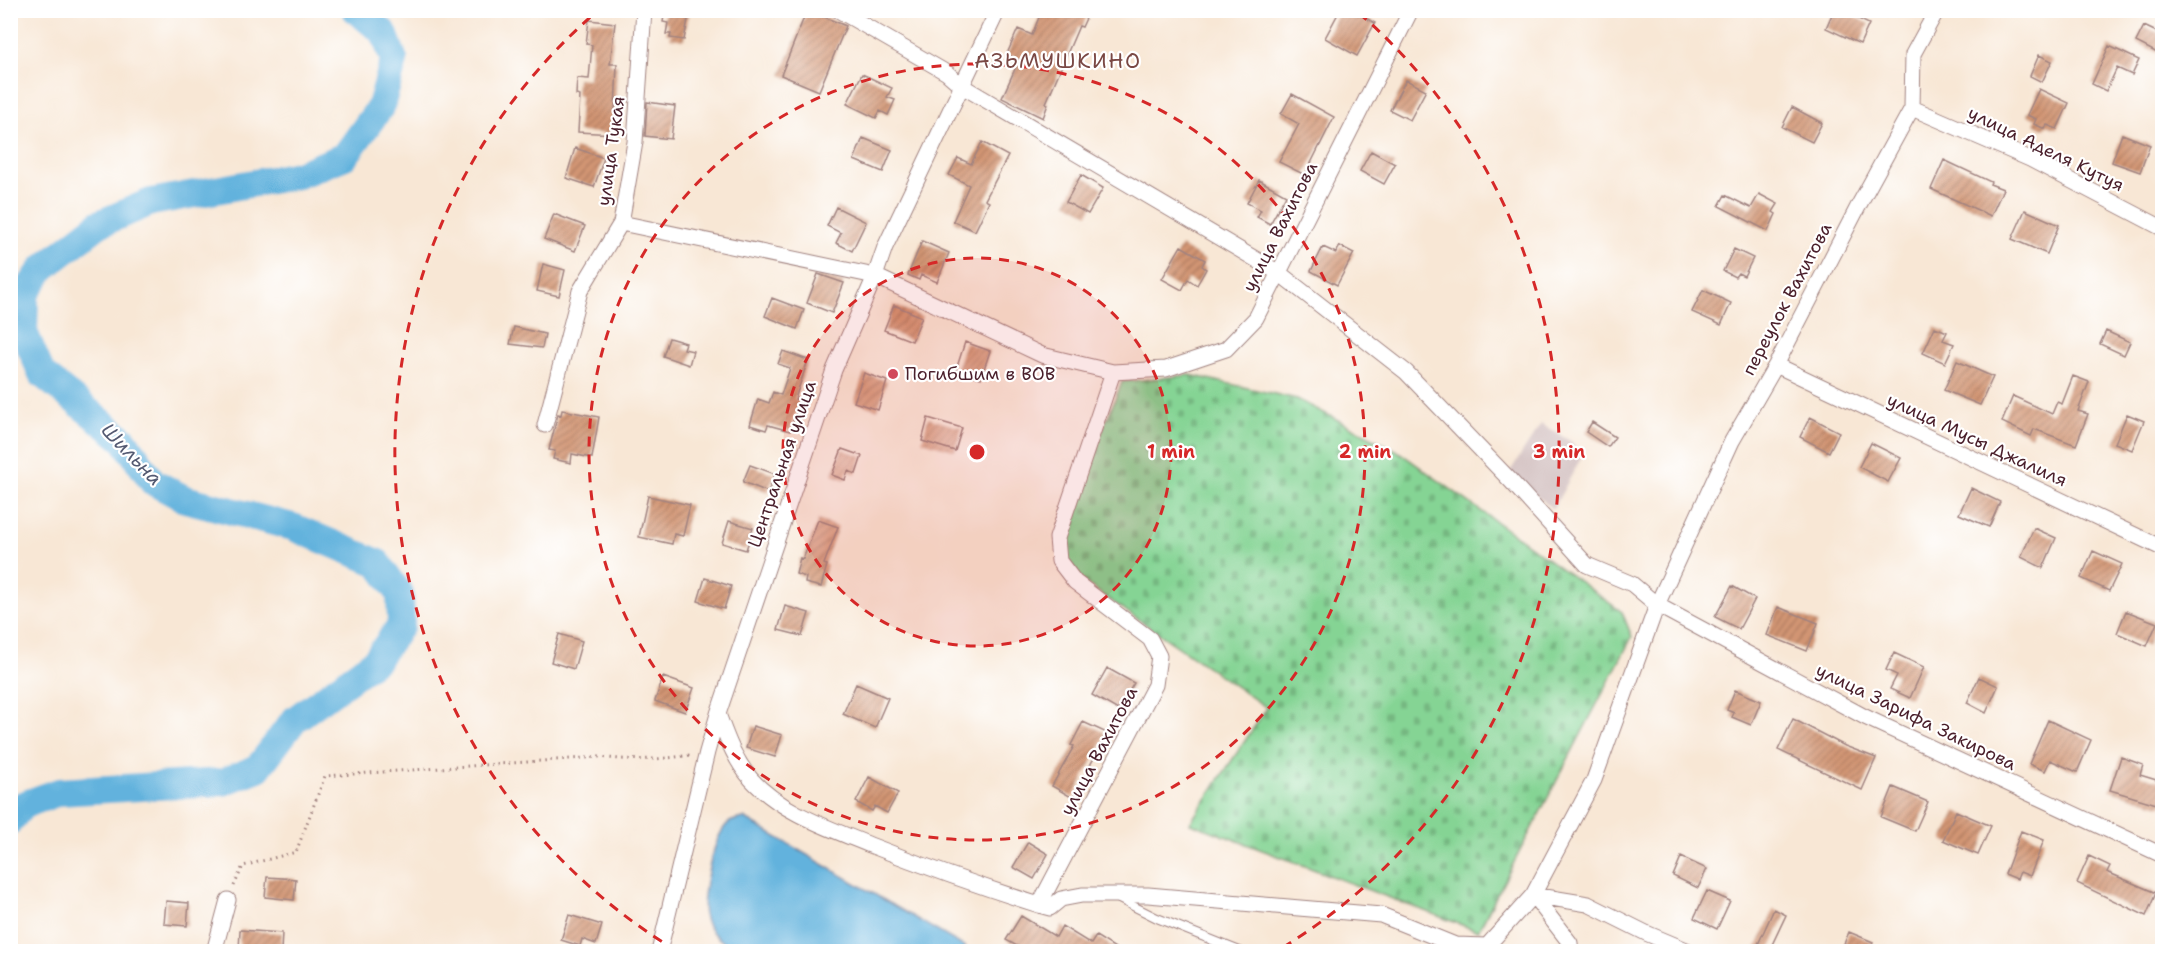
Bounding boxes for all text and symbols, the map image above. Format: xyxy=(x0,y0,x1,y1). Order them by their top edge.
district label: АЗЬМУШКИНО xyxy=(974,47,1142,75)
street label: улица Тукая xyxy=(591,95,631,207)
street label: улица Аделя Кутуя xyxy=(1964,101,2128,197)
street label: улица Вахитова xyxy=(1237,158,1323,296)
street label: переулок Вахитова xyxy=(1737,218,1837,380)
place label: Погибшим в ВОВ xyxy=(905,362,1055,386)
marker: Погибшим в ВОВ xyxy=(886,367,900,381)
street label: Центральная улица xyxy=(742,377,822,551)
street label: улица Мусы Джалиля xyxy=(1883,388,2071,492)
water label: Шильна xyxy=(96,417,168,491)
text: 1 min xyxy=(1147,440,1195,464)
text: 2 min xyxy=(1339,440,1391,464)
text: 3 min xyxy=(1533,440,1585,464)
centre of rings xyxy=(967,442,987,462)
street label: улица Зарифа Закирова xyxy=(1812,658,2020,776)
street label: улица Вахитова xyxy=(1055,682,1143,820)

